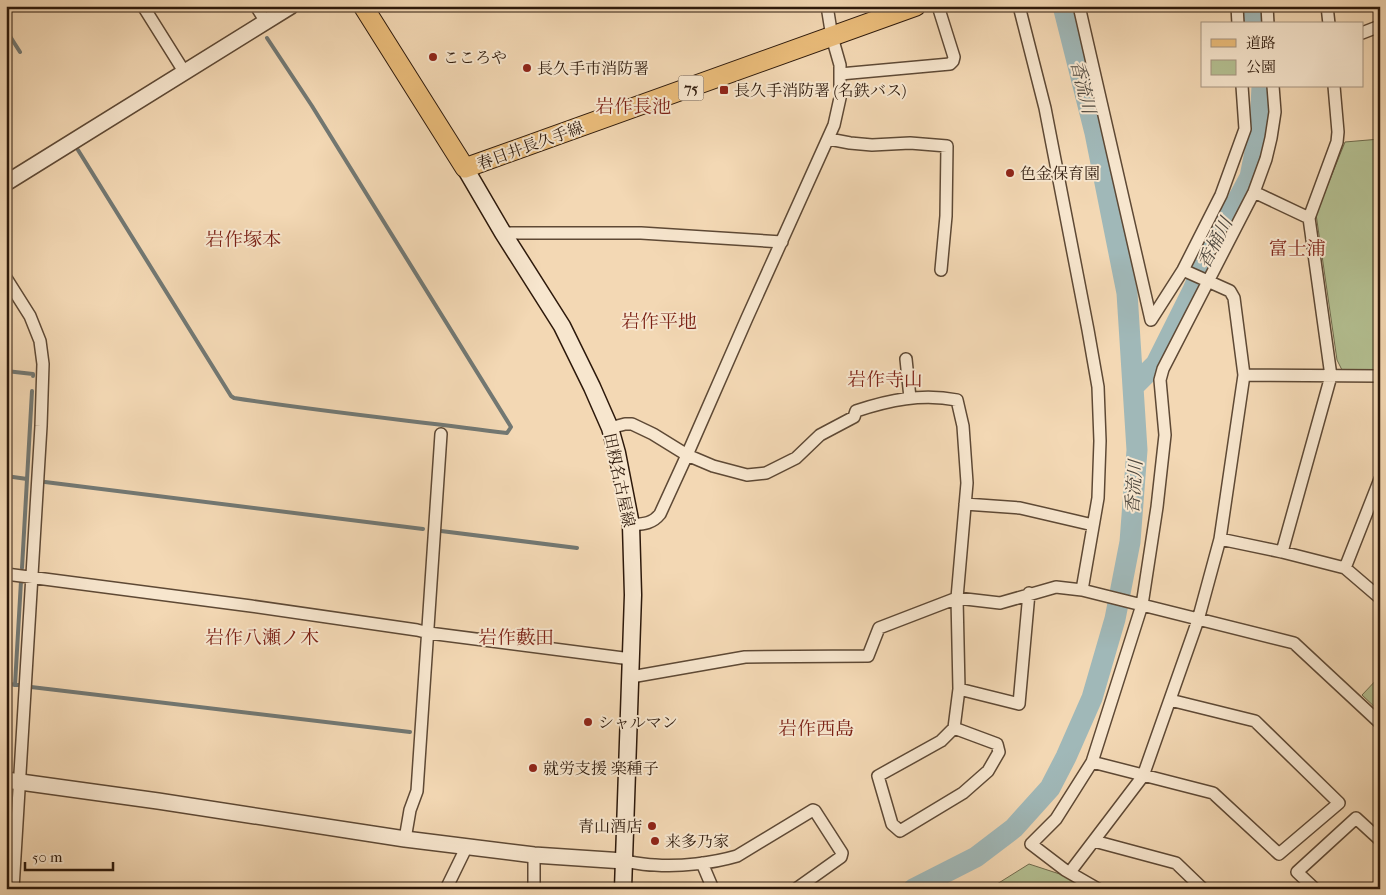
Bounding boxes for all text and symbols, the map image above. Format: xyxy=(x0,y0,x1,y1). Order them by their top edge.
legend xyxy=(1201,22,1364,88)
text: 道路 xyxy=(1246,34,1276,52)
place label: こころや xyxy=(443,48,507,67)
marker: こころや xyxy=(427,51,439,63)
water label: 香流川 xyxy=(1066,58,1100,118)
text: 公園 xyxy=(1246,58,1276,76)
place label: 長久手市消防署 xyxy=(537,59,649,78)
marker: 長久手市消防署 xyxy=(521,62,533,74)
road number: 75 xyxy=(678,76,704,100)
place label: 長久手消防署 (名鉄バス) xyxy=(734,81,906,100)
marker: 長久手消防署 (名鉄バス) xyxy=(718,84,730,96)
district label: 岩作長池 xyxy=(595,96,671,118)
street label: 春日井長久手線 xyxy=(474,117,586,174)
place label: 色金保育園 xyxy=(1020,164,1100,183)
marker: 色金保育園 xyxy=(1004,167,1016,179)
water label: 香桶川 xyxy=(1194,213,1238,272)
district label: 岩作塚本 xyxy=(205,229,281,251)
district label: 富士浦 xyxy=(1268,238,1326,260)
district label: 岩作平地 xyxy=(621,311,697,333)
district label: 岩作寺山 xyxy=(847,369,923,391)
street label: 田籾名古屋線 xyxy=(600,431,639,529)
water label: 香流川 xyxy=(1122,457,1147,515)
district label: 岩作八瀬ノ木 xyxy=(205,627,319,649)
district label: 岩作藪田 xyxy=(478,627,554,649)
place label: シャルマン xyxy=(598,713,678,732)
marker: シャルマン xyxy=(582,716,594,728)
district label: 岩作西島 xyxy=(778,718,854,740)
place label: 就労支援 楽種子 xyxy=(543,759,658,778)
marker: 就労支援 楽種子 xyxy=(527,762,539,774)
place label: 青山酒店 xyxy=(578,817,642,836)
marker: 青山酒店 xyxy=(646,820,658,832)
place label: 来多乃家 xyxy=(665,832,729,851)
marker: 来多乃家 xyxy=(649,835,661,847)
scale bar xyxy=(25,840,112,872)
text: 50 m xyxy=(32,848,63,866)

